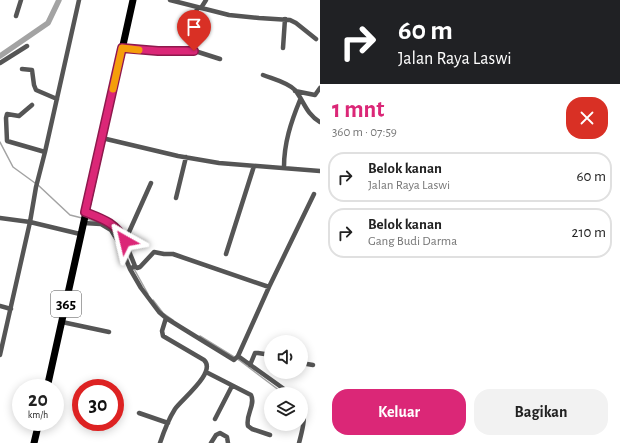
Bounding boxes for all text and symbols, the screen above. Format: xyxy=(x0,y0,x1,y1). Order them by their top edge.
pin xyxy=(177,10,211,51)
icon: arrive xyxy=(183,16,205,38)
icon: right xyxy=(332,16,384,68)
text: 60 m xyxy=(398,17,453,45)
text: Jalan Raya Laswi xyxy=(398,50,512,68)
button: close xyxy=(566,97,608,139)
text: 1 mnt xyxy=(332,98,384,122)
text: 360 m · 07:59 xyxy=(332,126,397,139)
text: Belok kanan xyxy=(368,161,442,176)
icon: right xyxy=(334,166,356,188)
text: 60 m xyxy=(577,169,606,184)
text: Jalan Raya Laswi xyxy=(368,179,450,192)
text: Belok kanan xyxy=(368,217,442,232)
position arrow xyxy=(104,220,146,262)
icon: right xyxy=(334,222,356,244)
text: 210 m xyxy=(572,225,606,240)
text: Gang Budi Darma xyxy=(368,235,457,248)
road number: 365 xyxy=(51,291,81,317)
map controls xyxy=(264,335,308,431)
button: sound xyxy=(264,335,308,379)
speed limit sign: 30 xyxy=(72,379,124,431)
button: layers xyxy=(264,387,308,431)
button: Keluar xyxy=(332,389,466,435)
button: Bagikan xyxy=(474,389,608,435)
text: 20 xyxy=(28,390,48,410)
text: km/h xyxy=(28,410,48,420)

